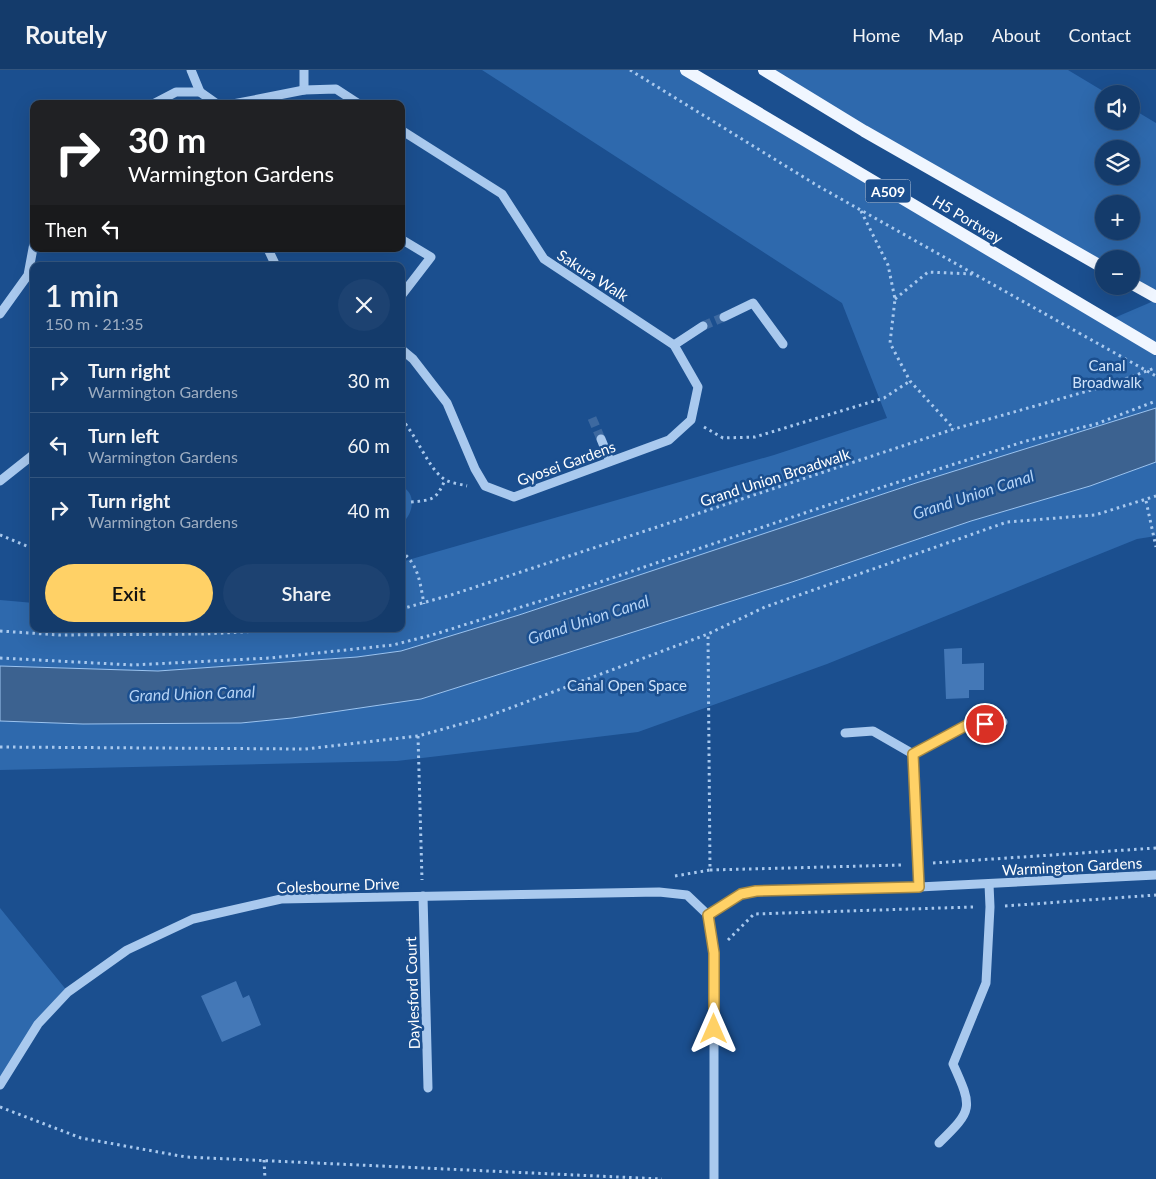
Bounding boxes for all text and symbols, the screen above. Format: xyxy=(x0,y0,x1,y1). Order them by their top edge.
text: Routely xyxy=(25,20,107,49)
text: Home xyxy=(852,24,900,46)
text: Map xyxy=(928,24,964,46)
text: About xyxy=(992,24,1041,46)
text: Contact xyxy=(1069,24,1131,46)
map controls xyxy=(1095,85,1140,295)
button: sound xyxy=(1095,85,1140,130)
text: 30 m xyxy=(128,118,206,160)
icon: right xyxy=(45,120,110,185)
button: layers xyxy=(1095,140,1140,185)
text: Warmington Gardens xyxy=(128,160,334,187)
road number: A509 xyxy=(866,180,910,202)
street label: H5 Portway xyxy=(930,191,1007,247)
button: + xyxy=(1095,195,1140,240)
icon: left xyxy=(97,215,125,243)
text: Then xyxy=(45,218,87,241)
street label: Sakura Walk xyxy=(554,245,632,305)
button: − xyxy=(1095,250,1140,295)
text: 1 min xyxy=(45,277,119,313)
button: close xyxy=(338,279,390,331)
text: 150 m · 21:35 xyxy=(45,314,144,333)
park label: Canal Broadwalk xyxy=(1072,356,1142,391)
text: Turn right xyxy=(88,359,170,382)
icon: right xyxy=(45,366,73,394)
text: 30 m xyxy=(347,369,390,392)
text: Warmington Gardens xyxy=(88,382,238,401)
text: Turn left xyxy=(88,424,159,447)
icon: left xyxy=(45,431,73,459)
text: 60 m xyxy=(347,434,390,457)
street label: Gyosei Gardens xyxy=(514,437,618,489)
street label: Grand Union Broadwalk xyxy=(698,444,853,510)
text: Warmington Gardens xyxy=(88,447,238,466)
water label: Grand Union Canal xyxy=(910,465,1036,523)
text: Turn right xyxy=(88,489,170,512)
icon: right xyxy=(45,496,73,524)
text: 40 m xyxy=(347,499,390,522)
text: Warmington Gardens xyxy=(88,512,238,531)
button: Exit xyxy=(45,564,213,622)
button: Share xyxy=(223,564,390,622)
water label: Grand Union Canal xyxy=(525,590,651,648)
park label: Canal Open Space xyxy=(567,676,687,694)
water label: Grand Union Canal xyxy=(129,681,256,705)
pin xyxy=(964,703,1006,745)
icon: arrive xyxy=(971,710,999,738)
street label: Warmington Gardens xyxy=(1001,853,1143,879)
street label: Colesbourne Drive xyxy=(276,874,400,896)
street label: Daylesford Court xyxy=(401,936,423,1050)
position arrow xyxy=(687,1002,739,1054)

